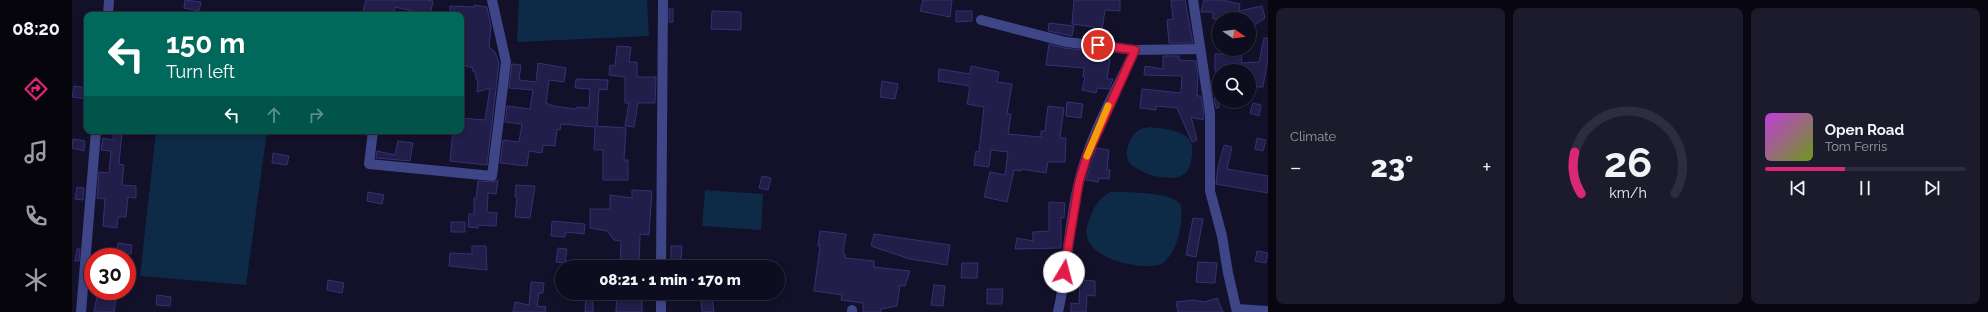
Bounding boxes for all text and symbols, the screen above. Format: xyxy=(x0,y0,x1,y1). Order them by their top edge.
north arrow xyxy=(1212,12,1256,56)
map controls xyxy=(1212,12,1256,108)
text: 08:20 xyxy=(12,18,60,39)
text: 150 m xyxy=(166,27,245,60)
icon: left xyxy=(100,28,152,80)
pin xyxy=(1081,28,1115,62)
icon: arrive xyxy=(1087,34,1109,56)
text: Turn left xyxy=(166,61,235,82)
button: search xyxy=(1212,64,1256,108)
icon: directions xyxy=(22,75,50,103)
icon: left xyxy=(221,104,243,126)
icon: ahead xyxy=(263,104,285,126)
icon: right xyxy=(305,104,327,126)
text: Open Road xyxy=(1825,121,1904,139)
text: Climate xyxy=(1290,129,1336,144)
icon: music xyxy=(22,138,50,166)
text: 26 xyxy=(1604,138,1652,187)
text: Tom Ferris xyxy=(1825,139,1887,154)
text: 23° xyxy=(1371,149,1413,184)
text: − xyxy=(1290,154,1302,180)
text: + xyxy=(1482,154,1491,180)
icon: previous xyxy=(1787,177,1809,199)
icon: pause xyxy=(1854,177,1876,199)
icon: next xyxy=(1921,177,1943,199)
text: km/h xyxy=(1609,185,1647,201)
icon: phone xyxy=(22,202,50,230)
speed limit sign: 30 xyxy=(84,248,136,300)
position arrow xyxy=(1043,251,1085,293)
icon: climate xyxy=(22,266,50,294)
text: 08:21 · 1 min · 170 m xyxy=(599,271,741,289)

